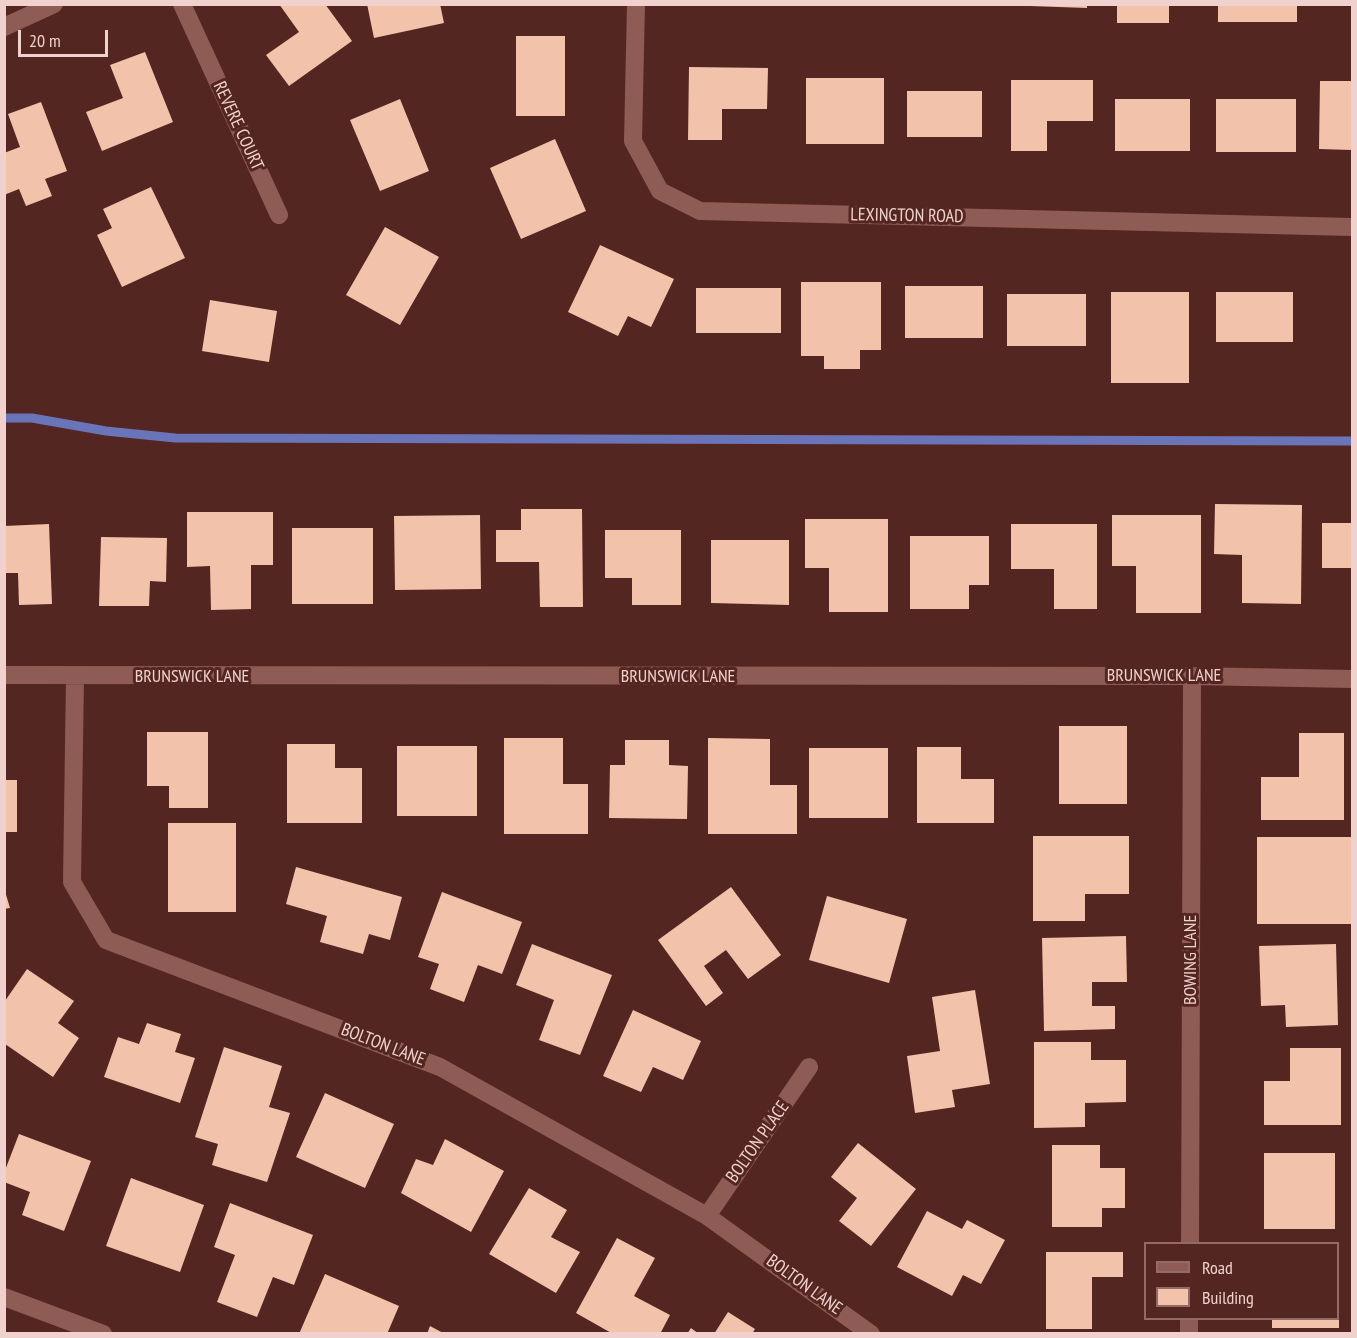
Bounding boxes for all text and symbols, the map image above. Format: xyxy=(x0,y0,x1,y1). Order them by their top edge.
scale bar xyxy=(21,18,111,56)
text: 20 m xyxy=(29,29,61,52)
street label: REVERE COURT xyxy=(208,78,268,174)
street label: LEXINGTON ROAD xyxy=(850,204,964,228)
street label: BRUNSWICK LANE xyxy=(1107,665,1221,687)
street label: BRUNSWICK LANE xyxy=(135,666,249,688)
street label: BRUNSWICK LANE xyxy=(621,666,735,688)
street label: BOWING LANE xyxy=(1180,915,1202,1005)
street label: BOLTON LANE xyxy=(338,1019,428,1071)
street label: BOLTON PLACE xyxy=(722,1097,794,1187)
legend xyxy=(1144,1242,1339,1320)
street label: BOLTON LANE xyxy=(762,1250,846,1320)
text: Road xyxy=(1202,1256,1233,1279)
text: Building xyxy=(1202,1286,1254,1309)

